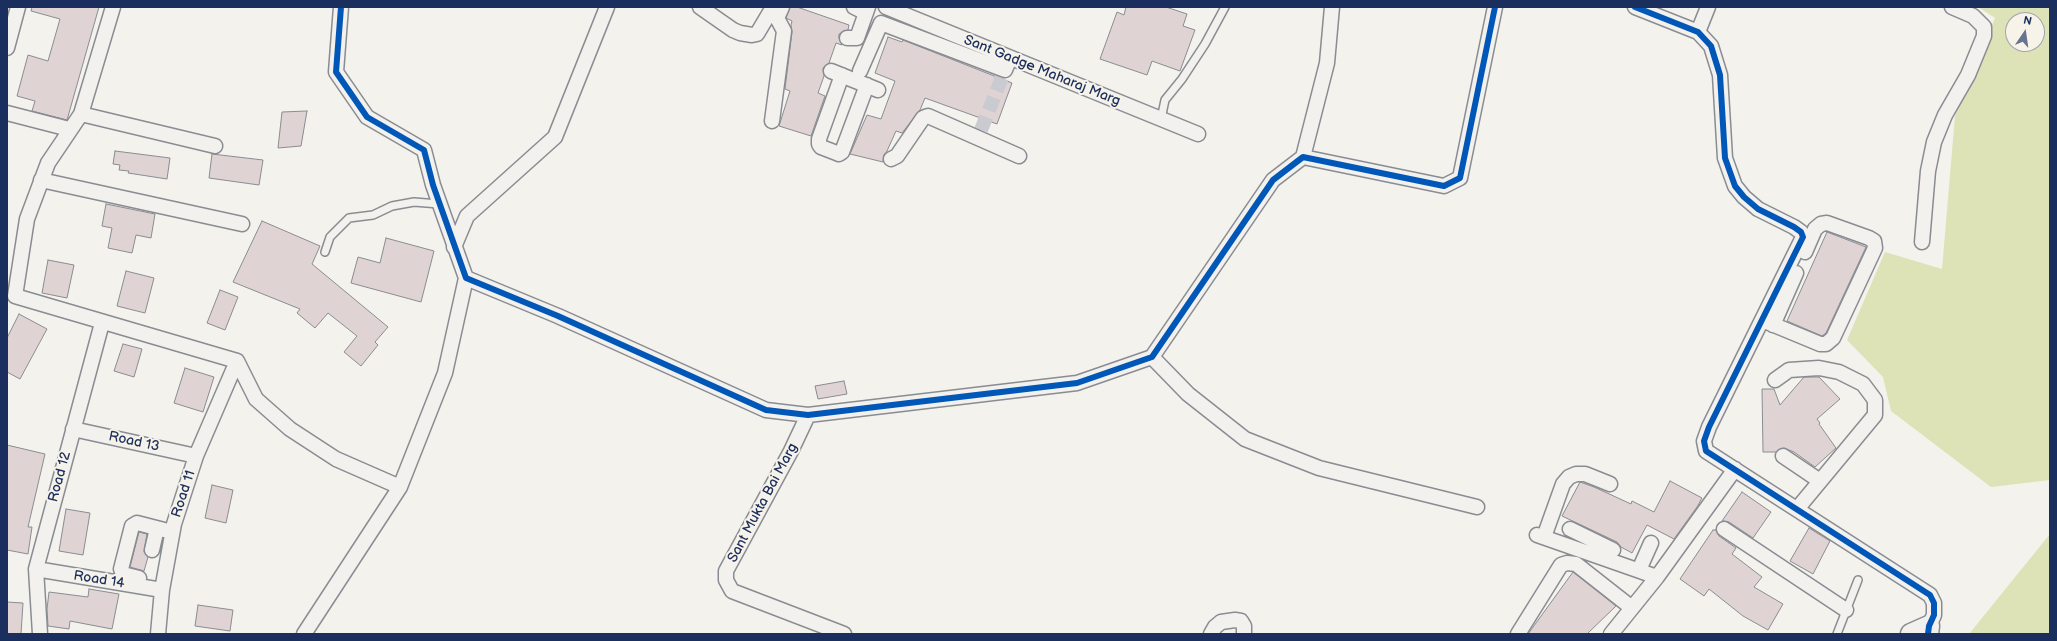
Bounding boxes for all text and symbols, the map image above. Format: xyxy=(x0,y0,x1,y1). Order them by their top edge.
north arrow xyxy=(2005,12,2045,52)
text: N xyxy=(2022,14,2033,28)
street label: Sant Gadge Maharaj Marg xyxy=(961,32,1123,110)
street label: Road 13 xyxy=(107,428,161,456)
street label: Sant Mukta Bai Marg xyxy=(724,441,802,565)
street label: Road 12 xyxy=(45,450,75,504)
street label: Road 11 xyxy=(169,468,199,520)
street label: Road 14 xyxy=(72,568,126,592)

